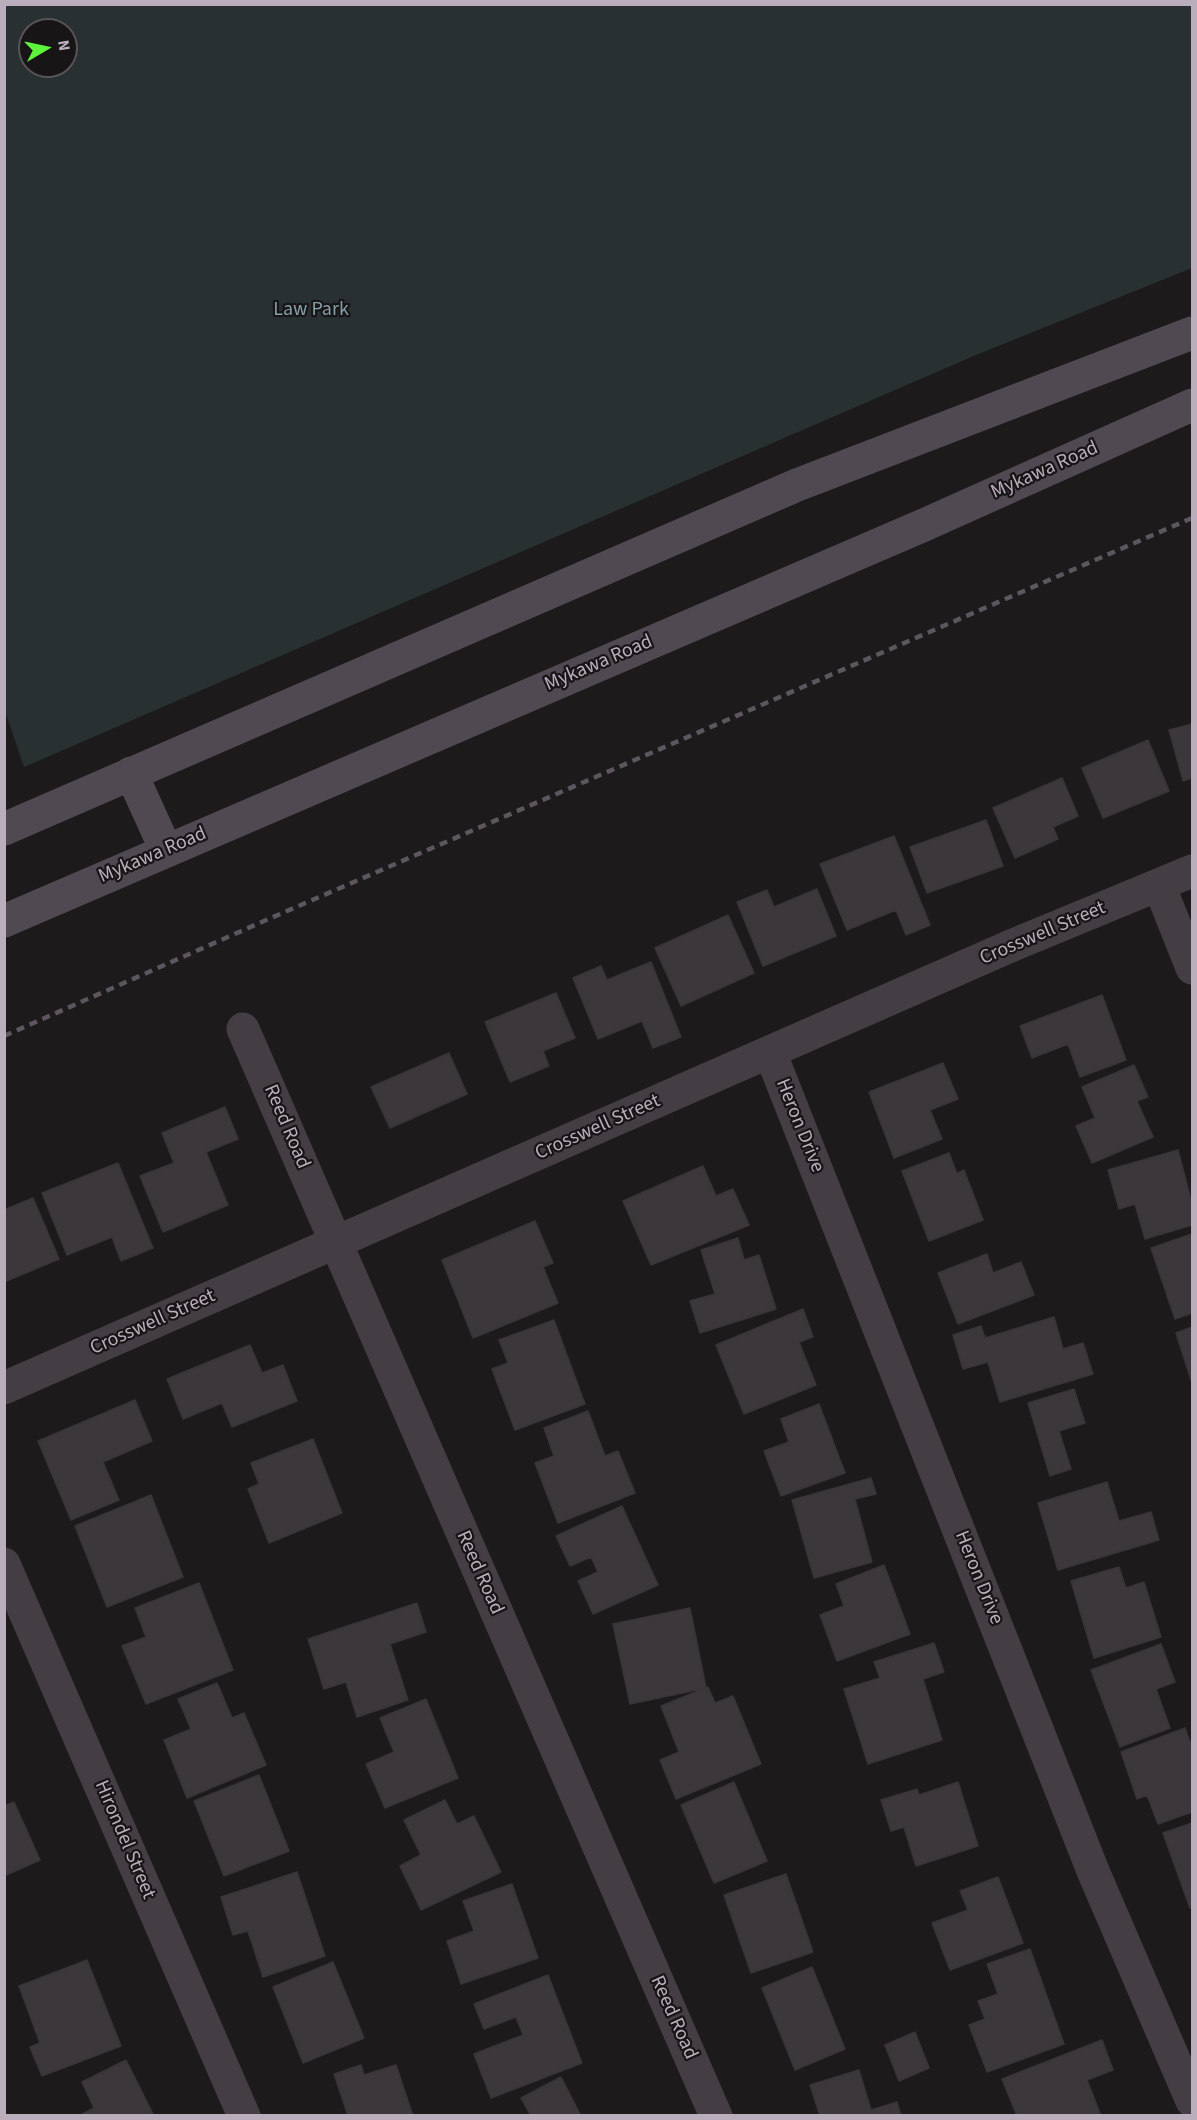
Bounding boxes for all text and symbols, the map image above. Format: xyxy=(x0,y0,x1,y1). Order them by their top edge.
north arrow xyxy=(18,18,78,78)
text: N xyxy=(52,39,75,52)
park label: Law Park xyxy=(273,299,349,323)
street label: Mykawa Road xyxy=(988,437,1102,505)
street label: Mykawa Road xyxy=(541,631,657,697)
street label: Mykawa Road xyxy=(95,823,211,889)
street label: Crosswell Street xyxy=(977,897,1109,971)
street label: Heron Drive xyxy=(769,1076,829,1176)
street label: Reed Road xyxy=(258,1081,314,1173)
street label: Crosswell Street xyxy=(532,1090,664,1166)
street label: Crosswell Street xyxy=(87,1285,219,1361)
street label: Reed Road xyxy=(450,1527,508,1619)
street label: Heron Drive xyxy=(948,1528,1008,1628)
street label: Hirondel Street xyxy=(88,1777,160,1903)
street label: Reed Road xyxy=(644,1972,702,2064)

